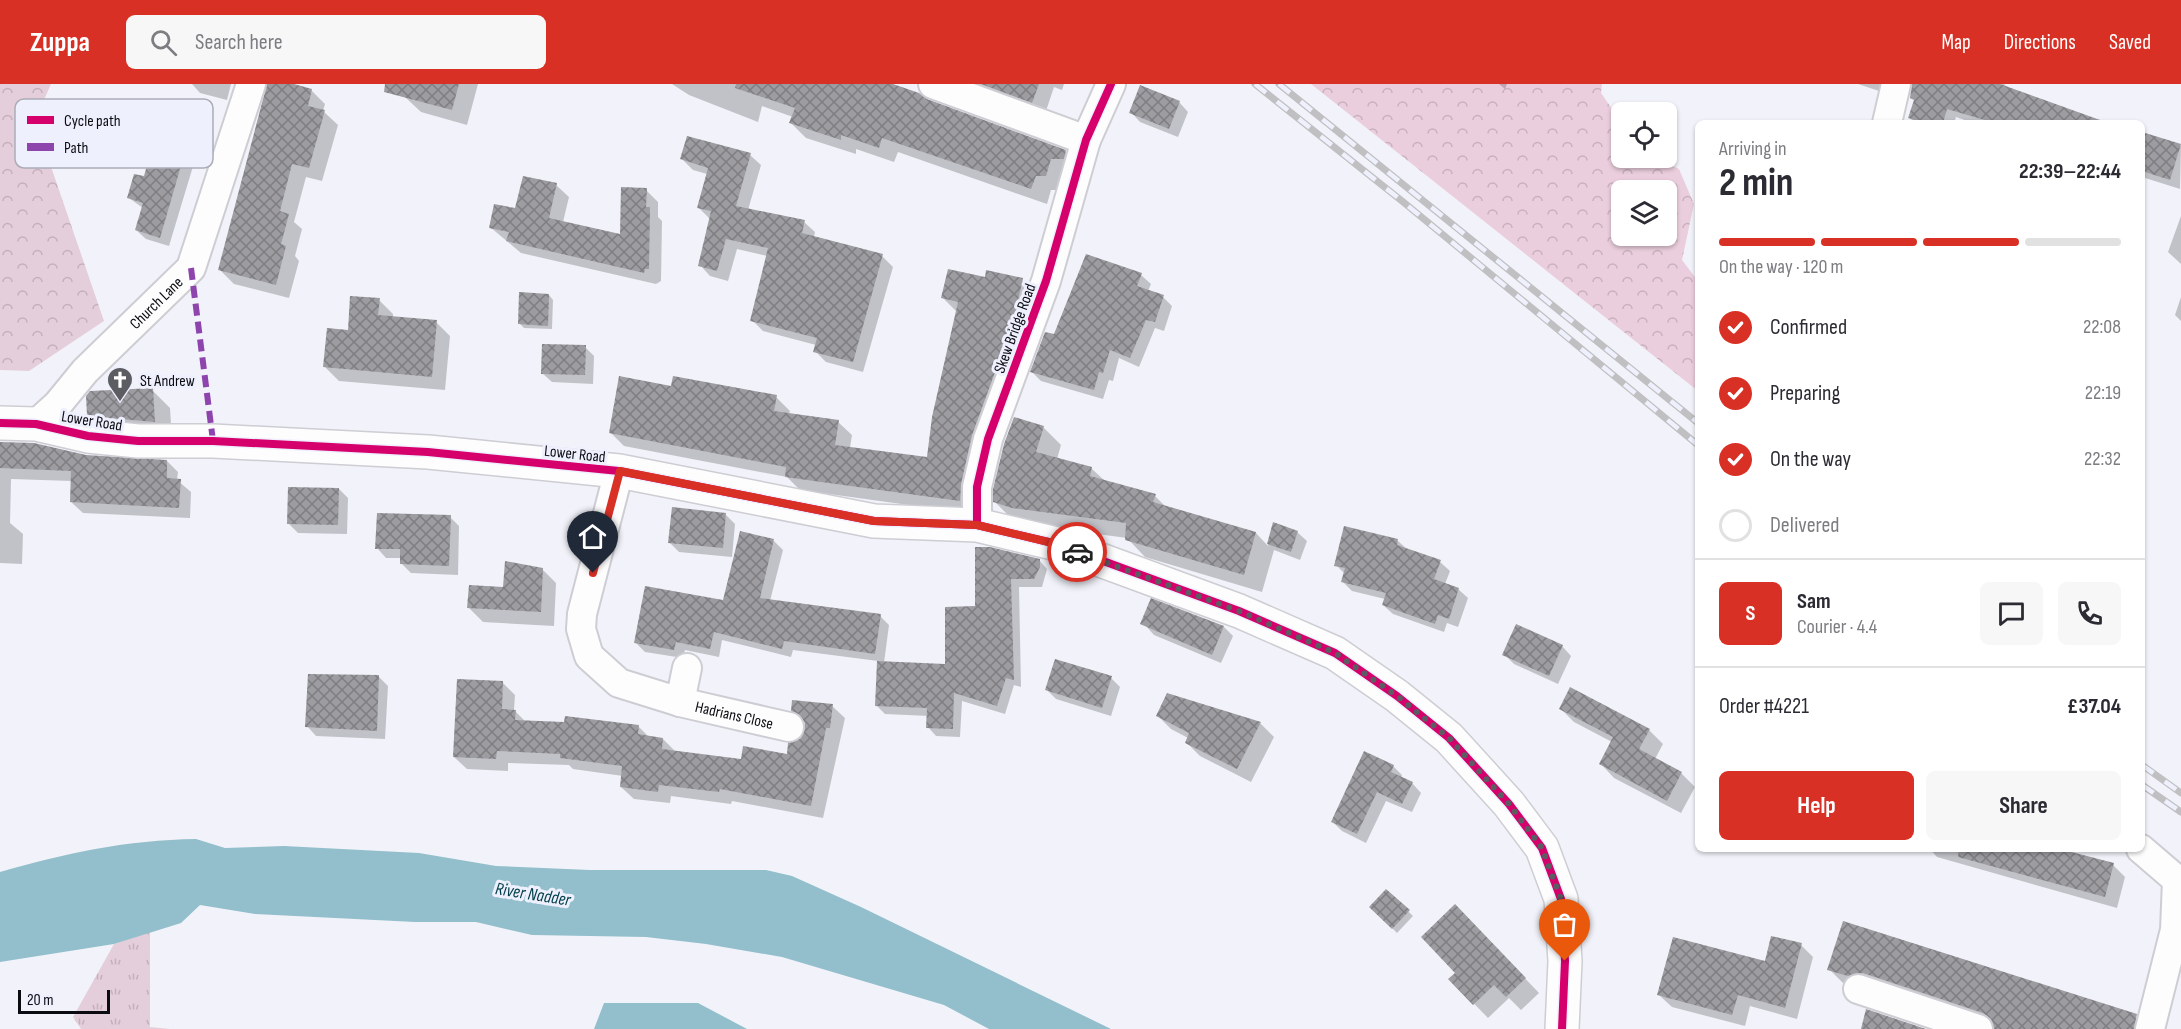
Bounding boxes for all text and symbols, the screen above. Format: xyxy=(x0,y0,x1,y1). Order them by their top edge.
search box xyxy=(126,15,546,69)
text: Zuppa xyxy=(30,26,90,59)
icon: search xyxy=(147,26,180,59)
text: Search here xyxy=(195,29,283,56)
text: Map xyxy=(1941,30,1971,55)
text: Directions xyxy=(2004,30,2076,55)
text: Saved xyxy=(2109,30,2151,55)
legend xyxy=(15,99,213,168)
map controls xyxy=(1611,102,1677,246)
button: locate xyxy=(1611,102,1677,168)
text: Cycle path xyxy=(64,112,121,131)
text: Arriving in xyxy=(1719,137,1787,161)
text: Path xyxy=(64,139,88,158)
text: 22:39–22:44 xyxy=(2019,158,2121,185)
text: 2 min xyxy=(1719,160,1793,207)
button: layers xyxy=(1611,180,1677,246)
text: On the way · 120 m xyxy=(1719,255,1843,279)
street label: Church Lane xyxy=(126,273,187,333)
street label: Skew Bridge Road xyxy=(990,281,1040,376)
icon: check xyxy=(1719,311,1752,344)
text: Confirmed xyxy=(1770,314,1847,341)
text: 22:08 xyxy=(2083,315,2121,339)
church icon: St Andrew xyxy=(105,365,135,403)
place label: St Andrew xyxy=(140,372,195,391)
icon: check xyxy=(1719,377,1752,410)
text: Preparing xyxy=(1770,380,1840,407)
text: 22:19 xyxy=(2085,381,2121,405)
street label: Lower Road xyxy=(60,407,124,436)
street label: Lower Road xyxy=(543,442,606,467)
icon: check xyxy=(1719,443,1752,476)
text: On the way xyxy=(1770,446,1851,473)
text: 22:32 xyxy=(2084,447,2121,471)
pin xyxy=(567,511,618,573)
text: Delivered xyxy=(1770,512,1839,539)
icon: home xyxy=(576,520,609,553)
courier xyxy=(1047,522,1107,582)
icon: car xyxy=(1061,536,1094,569)
button: chat xyxy=(1980,582,2043,645)
button: phone xyxy=(2058,582,2121,645)
text: Sam xyxy=(1797,588,1831,615)
text: S xyxy=(1746,600,1755,627)
text: Courier · 4.4 xyxy=(1797,615,1877,639)
text: Order #4221 xyxy=(1719,693,1809,720)
text: £37.04 xyxy=(2067,693,2121,720)
street label: Hadrians Close xyxy=(693,698,775,734)
button: Help xyxy=(1719,771,1914,840)
button: Share xyxy=(1926,771,2121,840)
water label: River Nadder xyxy=(494,878,573,911)
pin xyxy=(1539,899,1590,961)
icon: bag xyxy=(1548,908,1581,941)
scale bar xyxy=(18,987,110,1014)
text: 20 m xyxy=(27,991,54,1010)

